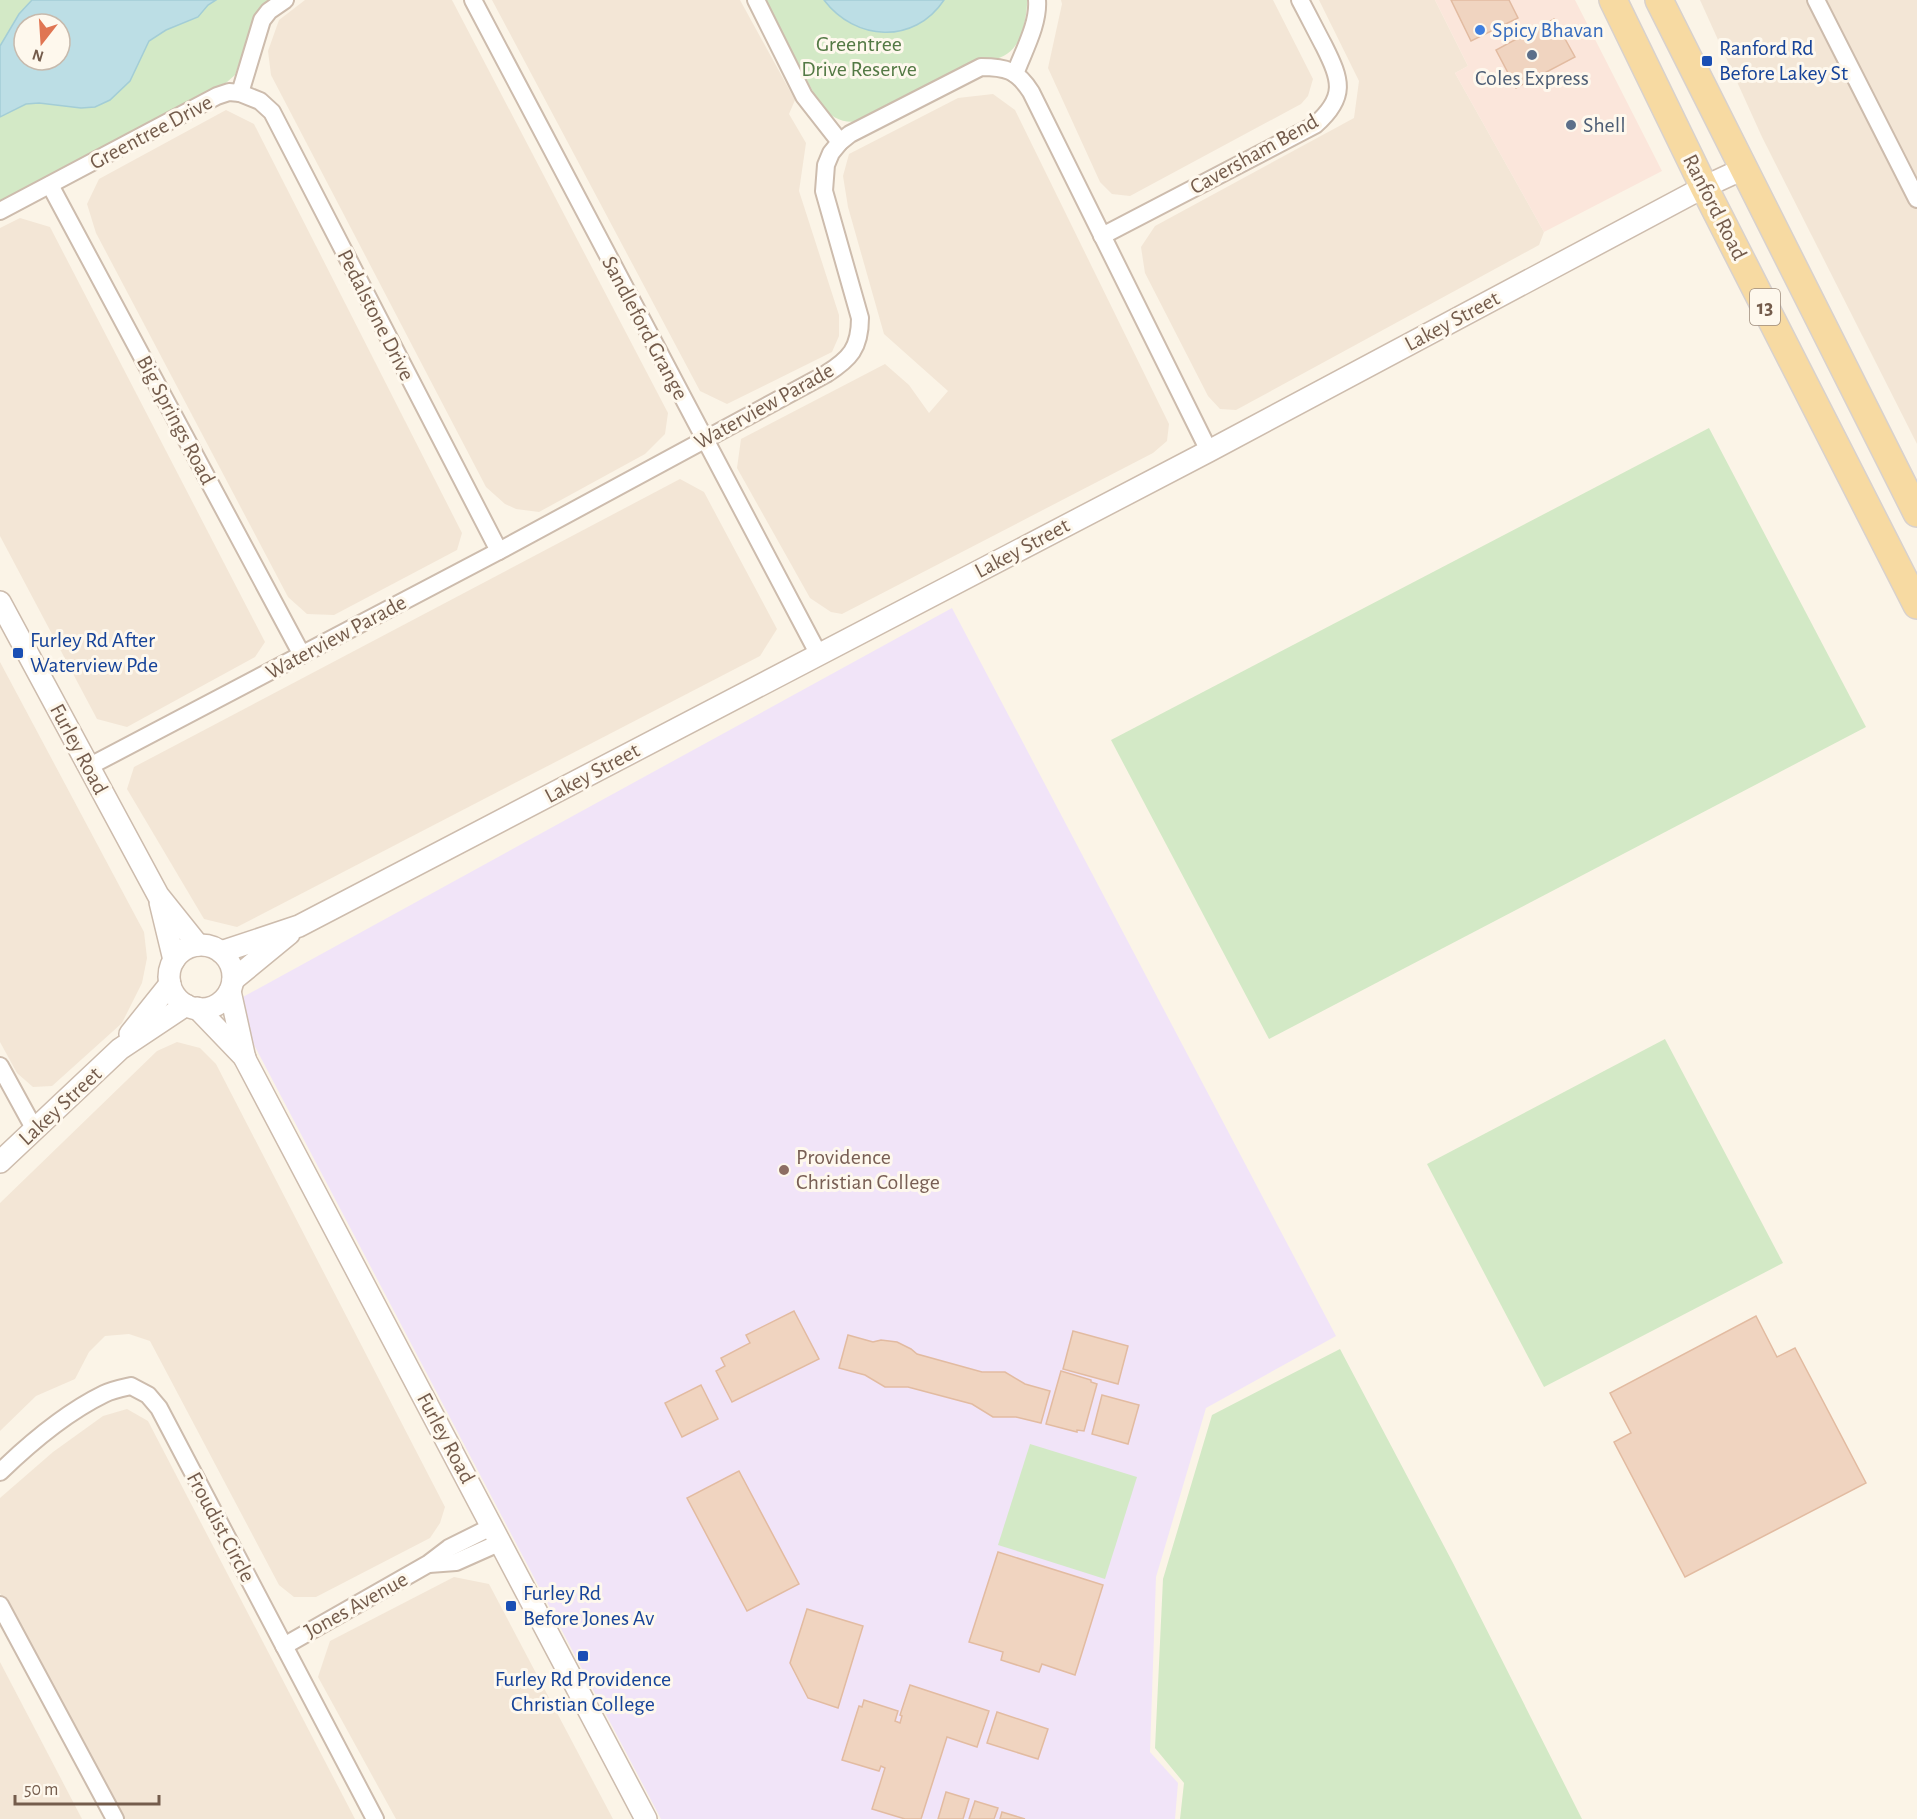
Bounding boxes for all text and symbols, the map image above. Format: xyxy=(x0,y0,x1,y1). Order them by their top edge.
north arrow xyxy=(12,12,72,72)
place label: Spicy Bhavan xyxy=(1492,19,1604,41)
marker: Spicy Bhavan xyxy=(1473,23,1487,37)
park label: Greentree Drive Reserve xyxy=(801,33,917,80)
place label: Ranford Rd Before Lakey St xyxy=(1719,37,1848,84)
text: N xyxy=(30,46,46,65)
marker: Coles Express xyxy=(1525,48,1539,62)
marker: Ranford Rd Before Lakey St xyxy=(1700,54,1714,68)
place label: Coles Express xyxy=(1475,67,1589,89)
street label: Greentree Drive xyxy=(86,91,216,173)
street label: Caversham Bend xyxy=(1186,110,1322,198)
place label: Shell xyxy=(1583,114,1626,136)
marker: Shell xyxy=(1564,118,1578,132)
street label: Ranford Road xyxy=(1679,151,1751,263)
street label: Pedalstone Drive xyxy=(334,246,418,384)
street label: Sandleford Grange xyxy=(598,253,692,403)
street label: Lakey Street xyxy=(1401,287,1503,355)
road number: 13 xyxy=(1750,289,1780,325)
street label: Big Springs Road xyxy=(133,352,219,488)
street label: Waterview Parade xyxy=(691,359,837,453)
street label: Lakey Street xyxy=(971,514,1073,582)
street label: Waterview Parade xyxy=(262,591,410,683)
place label: Furley Rd After Waterview Pde xyxy=(30,629,158,676)
marker: Furley Rd After Waterview Pde xyxy=(11,646,25,660)
street label: Furley Road xyxy=(46,700,112,798)
street label: Lakey Street xyxy=(541,739,643,807)
street label: Lakey Street xyxy=(14,1063,106,1149)
place label: Providence Christian College xyxy=(796,1146,940,1193)
marker: Providence Christian College xyxy=(777,1163,791,1177)
street label: Furley Road xyxy=(413,1389,479,1487)
street label: Froudist Circle xyxy=(183,1468,259,1586)
street label: Jones Avenue xyxy=(301,1568,411,1642)
place label: Furley Rd Before Jones Av xyxy=(523,1582,655,1629)
marker: Furley Rd Before Jones Av xyxy=(504,1599,518,1613)
marker: Furley Rd Providence Christian College xyxy=(576,1649,590,1663)
place label: Furley Rd Providence Christian College xyxy=(495,1668,671,1715)
scale bar xyxy=(15,1768,159,1806)
text: 50 m xyxy=(24,1781,58,1799)

